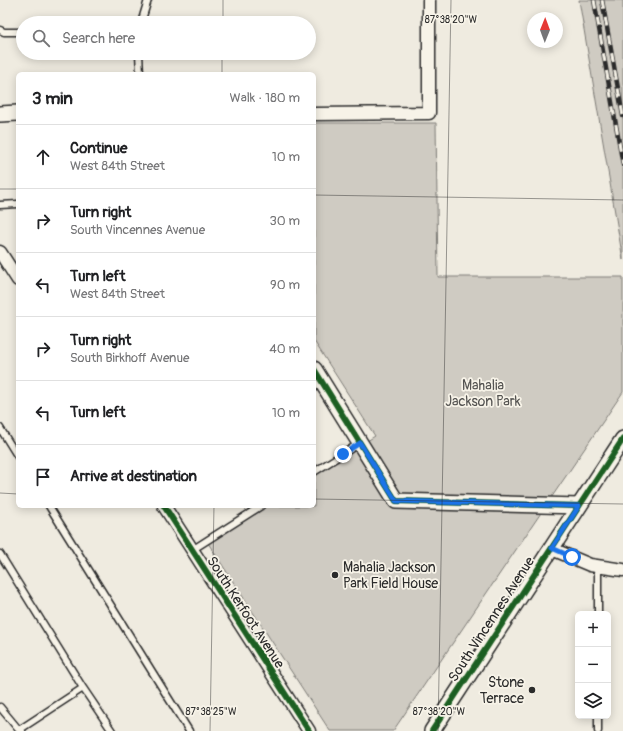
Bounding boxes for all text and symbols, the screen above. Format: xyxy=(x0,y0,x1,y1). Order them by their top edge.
north arrow xyxy=(527,12,563,48)
text: 87°38'20"W xyxy=(425,14,478,26)
search box xyxy=(16,16,316,60)
icon: search xyxy=(30,27,52,49)
text: Search here xyxy=(62,29,135,48)
text: 3 min xyxy=(32,88,73,109)
text: Walk · 180 m xyxy=(230,90,300,106)
text: Continue xyxy=(70,139,128,158)
icon: ahead xyxy=(32,146,54,168)
text: 10 m xyxy=(272,149,300,165)
text: West 84th Street xyxy=(70,158,165,174)
text: Turn right xyxy=(70,203,131,222)
icon: right xyxy=(32,210,54,232)
text: 30 m xyxy=(270,213,300,229)
text: South Vincennes Avenue xyxy=(70,222,205,238)
text: Turn left xyxy=(70,267,126,286)
icon: left xyxy=(32,274,54,296)
text: 90 m xyxy=(270,277,300,293)
text: West 84th Street xyxy=(70,286,165,302)
text: Turn right xyxy=(70,331,131,350)
icon: right xyxy=(32,338,54,360)
text: 40 m xyxy=(269,341,300,357)
text: South Birkhoff Avenue xyxy=(70,350,189,366)
park label: Mahalia Jackson Park xyxy=(445,377,521,410)
icon: left xyxy=(32,402,54,424)
text: Turn left xyxy=(70,403,126,422)
text: 10 m xyxy=(272,405,300,421)
route end xyxy=(334,445,352,463)
icon: arrive xyxy=(32,466,54,488)
text: Arrive at destination xyxy=(70,467,197,486)
route start xyxy=(563,548,581,566)
street label: South Kerfoot Avenue xyxy=(203,553,288,671)
street label: South Vincennes Avenue xyxy=(445,554,538,685)
place label: Mahalia Jackson Park Field House xyxy=(343,559,438,592)
marker: Mahalia Jackson Park Field House xyxy=(330,570,340,580)
map controls xyxy=(575,611,611,719)
button: + xyxy=(575,611,611,647)
button: − xyxy=(575,647,611,683)
place label: Stone Terrace xyxy=(480,674,524,707)
button: layers xyxy=(575,683,611,719)
marker: Stone Terrace xyxy=(527,685,537,695)
text: 87°38'25"W xyxy=(186,706,237,718)
text: 87°38'20"W xyxy=(413,706,466,718)

